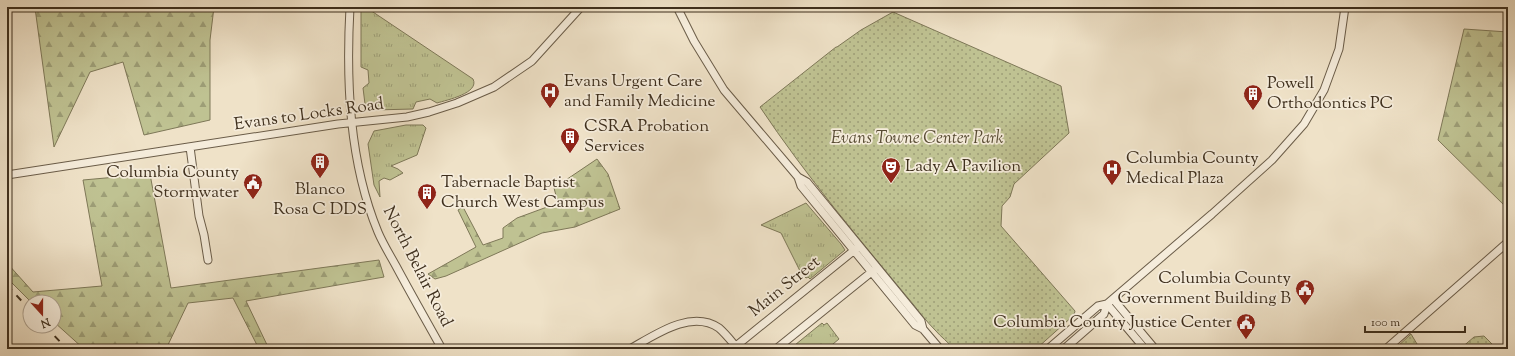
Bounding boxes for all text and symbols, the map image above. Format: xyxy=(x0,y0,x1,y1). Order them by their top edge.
place label: Evans Urgent Care and Family Medicine xyxy=(564,70,716,114)
place label: Powell Orthodontics PC xyxy=(1267,72,1393,116)
hospital icon: Evans Urgent Care and Family Medicine xyxy=(539,81,561,109)
building icon: Powell Orthodontics PC xyxy=(1242,83,1264,111)
street label: Evans to Locks Road xyxy=(233,93,386,137)
place label: CSRA Probation Services xyxy=(584,115,709,159)
building icon: CSRA Probation Services xyxy=(559,126,581,154)
park label: Evans Towne Center Park xyxy=(831,127,1004,151)
place label: Columbia County Medical Plaza xyxy=(1126,147,1259,191)
building icon: Blanco Rosa C DDS xyxy=(309,151,331,179)
place label: Lady A Pavilion xyxy=(905,155,1021,179)
theatre icon: Lady A Pavilion xyxy=(880,156,902,184)
hospital icon: Columbia County Medical Plaza xyxy=(1101,158,1123,186)
place label: Columbia County Stormwater xyxy=(106,161,240,205)
place label: Tabernacle Baptist Church West Campus xyxy=(441,171,605,215)
public building icon: Columbia County Stormwater xyxy=(242,172,264,200)
place label: Blanco Rosa C DDS xyxy=(273,178,367,222)
building icon: Tabernacle Baptist Church West Campus xyxy=(416,182,438,210)
street label: North Belair Road xyxy=(376,203,458,332)
street label: Main Street xyxy=(744,251,826,323)
place label: Columbia County Government Building B xyxy=(1118,267,1292,311)
public building icon: Columbia County Government Building B xyxy=(1294,278,1316,306)
north arrow xyxy=(22,294,62,334)
scale bar xyxy=(1365,308,1465,334)
place label: Columbia County Justice Center xyxy=(993,311,1233,335)
public building icon: Columbia County Justice Center xyxy=(1235,312,1257,340)
text: N xyxy=(38,313,53,332)
text: 100 m xyxy=(1371,314,1400,332)

